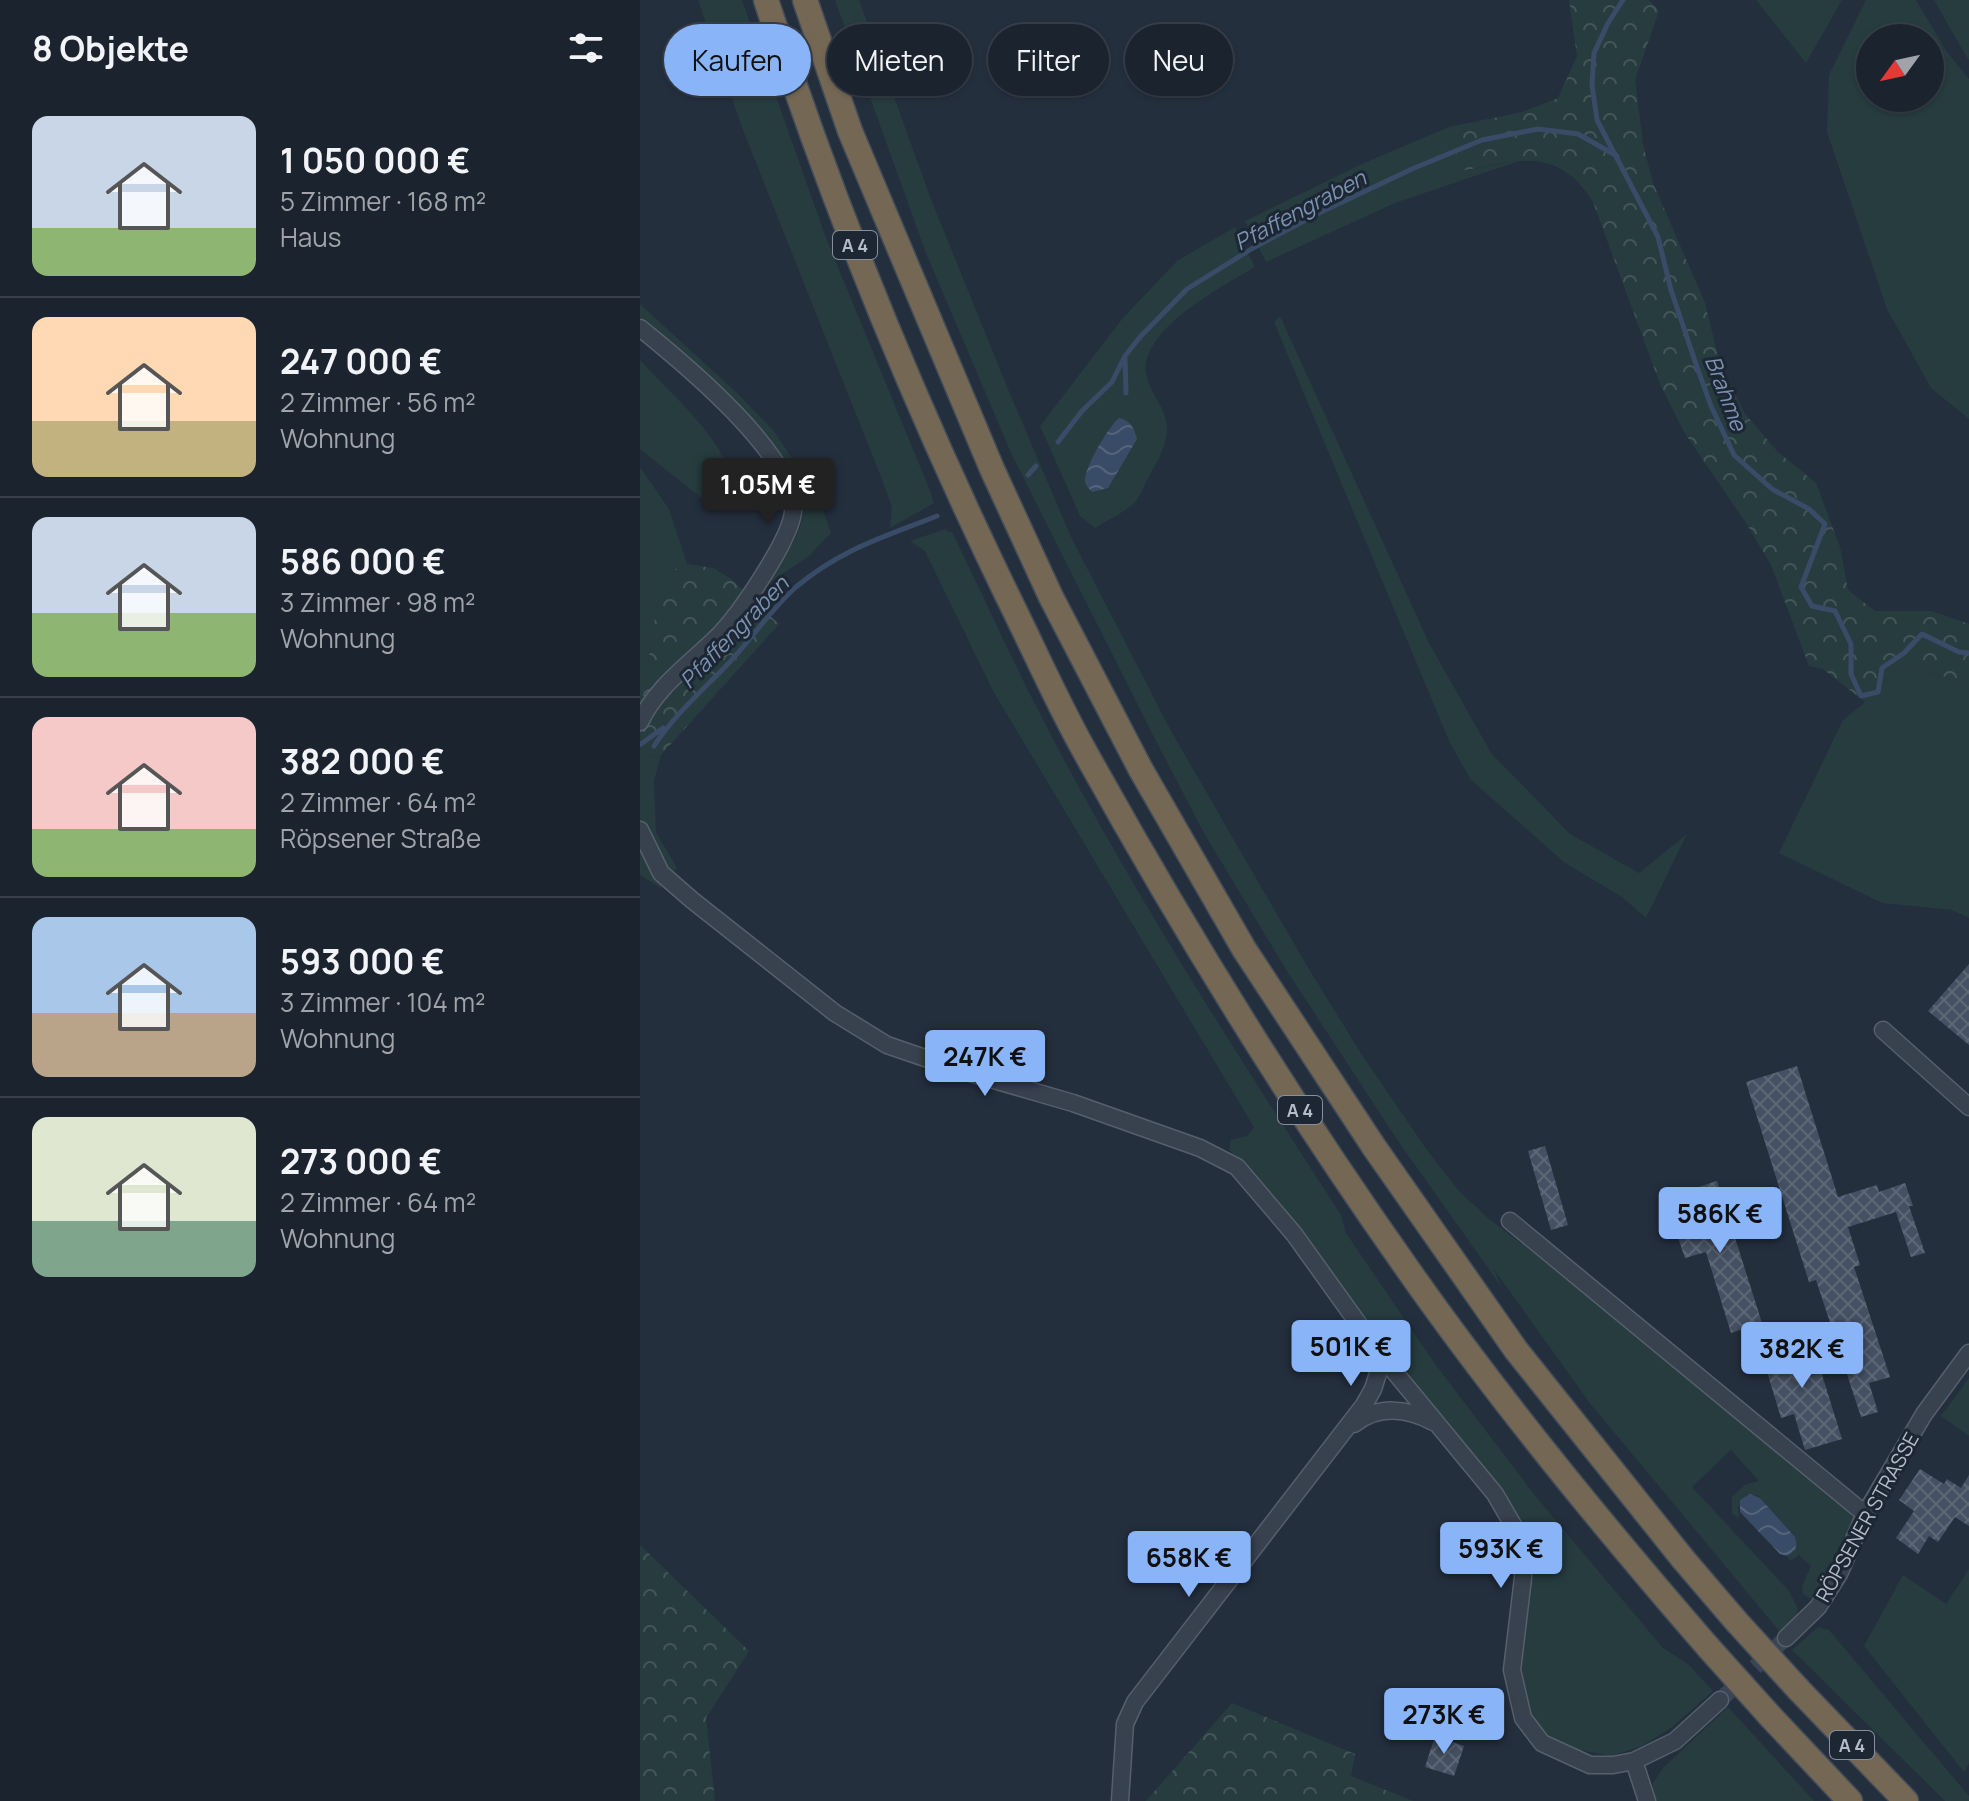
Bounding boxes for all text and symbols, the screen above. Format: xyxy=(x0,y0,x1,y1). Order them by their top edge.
chip: Kaufen xyxy=(664,24,811,96)
chip: Mieten xyxy=(827,24,972,96)
chip: Filter xyxy=(988,24,1109,96)
chip: Neu xyxy=(1125,24,1233,96)
north arrow xyxy=(1856,24,1944,112)
map controls xyxy=(1856,24,1944,112)
text: 8 Objekte xyxy=(32,25,189,71)
icon: filters xyxy=(564,26,608,70)
text: 1 050 000 € xyxy=(280,137,470,183)
icon: home xyxy=(96,148,192,244)
water label: Pfaffengraben xyxy=(1229,162,1372,257)
text: 5 Zimmer · 168 m² xyxy=(280,183,486,219)
text: Haus xyxy=(280,219,341,255)
road number: A 4 xyxy=(833,231,877,259)
text: 247 000 € xyxy=(280,338,442,384)
icon: home xyxy=(96,349,192,445)
water label: Brahme xyxy=(1698,351,1754,436)
text: 2 Zimmer · 56 m² xyxy=(280,384,476,420)
text: Wohnung xyxy=(280,420,395,456)
pin: 1.05M € xyxy=(694,458,842,526)
text: 1.05M € xyxy=(720,466,816,502)
text: 586 000 € xyxy=(280,538,446,584)
icon: home xyxy=(96,549,192,645)
water label: Pfaffengraben xyxy=(673,569,796,695)
text: 3 Zimmer · 98 m² xyxy=(280,584,475,620)
text: Wohnung xyxy=(280,620,395,656)
text: 382 000 € xyxy=(280,738,445,784)
icon: home xyxy=(96,749,192,845)
text: 2 Zimmer · 64 m² xyxy=(280,784,476,820)
text: Röpsener Straße xyxy=(280,820,481,856)
text: 593 000 € xyxy=(280,938,445,984)
icon: home xyxy=(96,949,192,1045)
text: 3 Zimmer · 104 m² xyxy=(280,984,485,1020)
text: Wohnung xyxy=(280,1020,395,1056)
pin: 247K € xyxy=(920,1030,1050,1098)
text: 247K € xyxy=(943,1038,1027,1074)
road number: A 4 xyxy=(1278,1096,1322,1124)
text: 273 000 € xyxy=(280,1138,442,1184)
icon: home xyxy=(96,1149,192,1245)
text: 2 Zimmer · 64 m² xyxy=(280,1184,476,1220)
pin: 586K € xyxy=(1655,1187,1785,1255)
text: 586K € xyxy=(1677,1195,1763,1231)
text: Wohnung xyxy=(280,1220,395,1256)
pin: 501K € xyxy=(1286,1320,1416,1388)
pin: 382K € xyxy=(1737,1322,1867,1390)
text: 501K € xyxy=(1310,1328,1392,1364)
text: 382K € xyxy=(1759,1330,1845,1366)
street label: RÖPSENER STRASSE xyxy=(1809,1427,1925,1607)
pin: 593K € xyxy=(1436,1522,1566,1590)
text: 593K € xyxy=(1458,1530,1544,1566)
pin: 658K € xyxy=(1124,1531,1254,1599)
text: 658K € xyxy=(1146,1539,1232,1575)
pin: 273K € xyxy=(1379,1688,1509,1756)
text: 273K € xyxy=(1402,1696,1486,1732)
road number: A 4 xyxy=(1830,1731,1874,1759)

